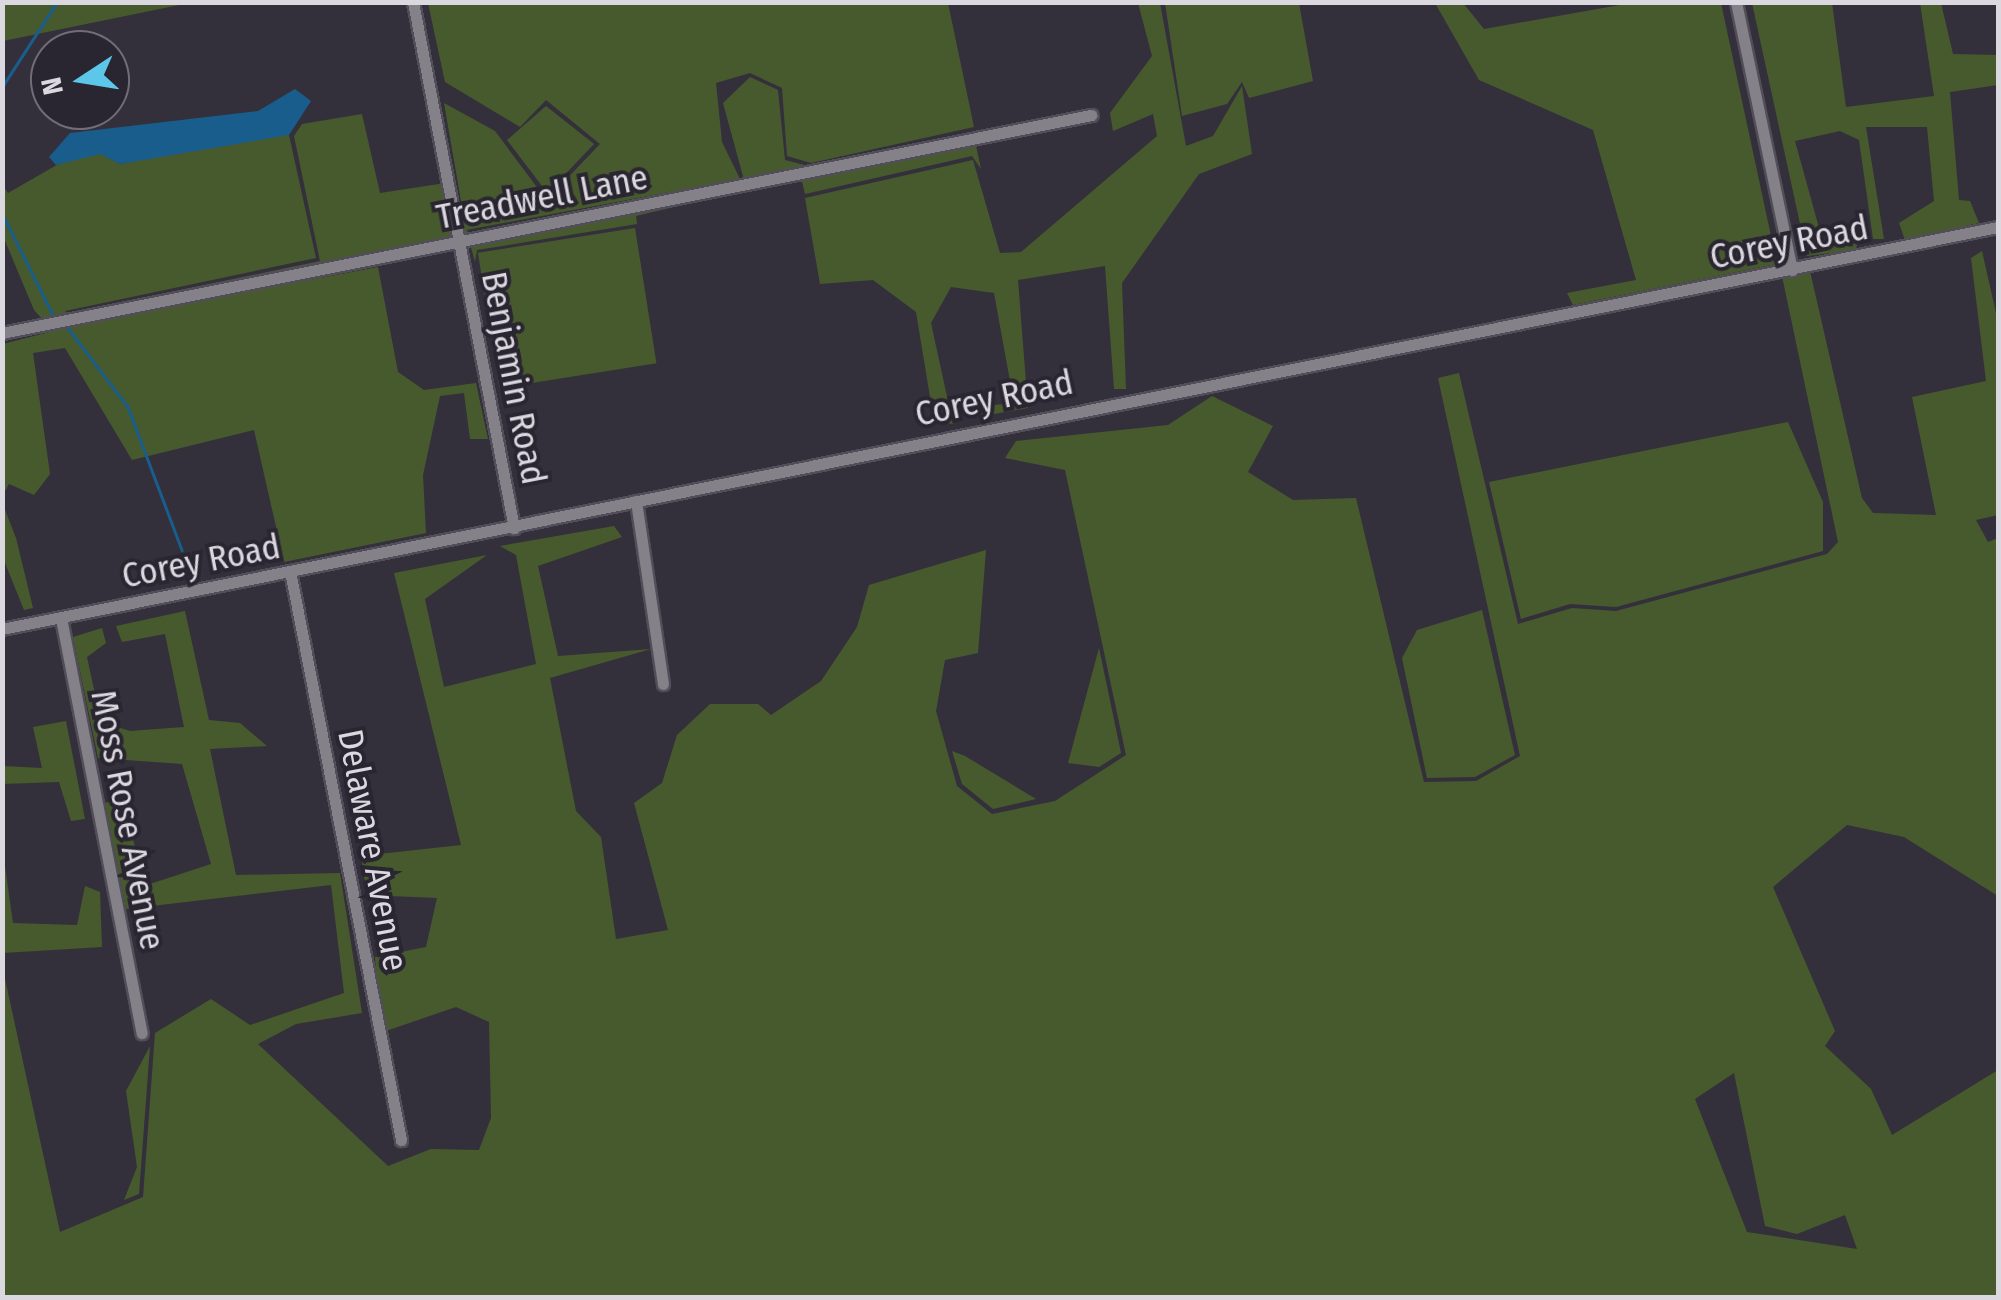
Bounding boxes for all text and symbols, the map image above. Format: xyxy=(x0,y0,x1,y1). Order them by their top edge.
north arrow xyxy=(30,30,130,130)
text: N xyxy=(34,74,70,98)
street label: Treadwell Lane xyxy=(433,156,651,238)
street label: Corey Road xyxy=(1706,206,1872,278)
street label: Benjamin Road xyxy=(473,268,555,488)
street label: Corey Road xyxy=(911,361,1077,435)
street label: Corey Road xyxy=(118,525,284,597)
street label: Moss Rose Avenue xyxy=(82,687,174,953)
street label: Delaware Avenue xyxy=(329,726,417,974)

